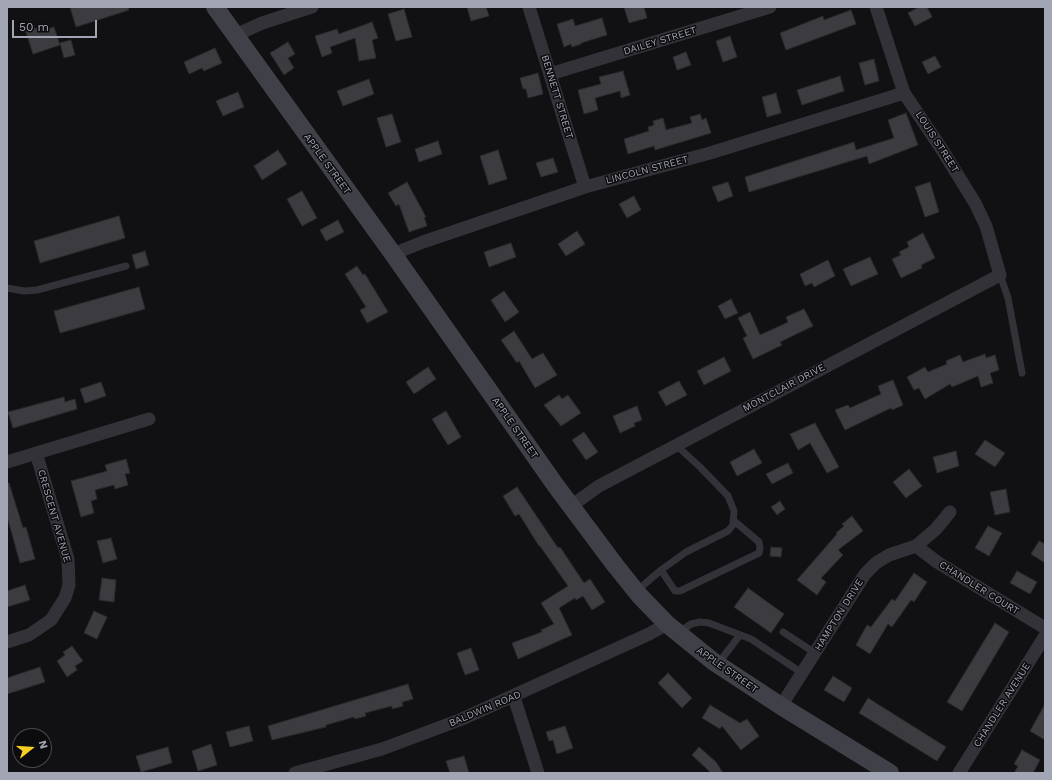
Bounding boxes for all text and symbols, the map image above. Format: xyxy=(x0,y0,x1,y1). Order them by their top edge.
scale bar xyxy=(14,12,99,38)
text: 50 m xyxy=(19,20,49,34)
street label: DAILEY STREET xyxy=(622,24,698,58)
street label: BENNETT STREET xyxy=(539,54,575,140)
street label: LOUIS STREET xyxy=(913,109,961,175)
street label: APPLE STREET xyxy=(301,131,353,197)
street label: LINCOLN STREET xyxy=(604,153,690,187)
street label: MONTCLAIR DRIVE xyxy=(741,361,827,415)
street label: APPLE STREET xyxy=(489,395,541,461)
street label: CRESCENT AVENUE xyxy=(35,468,73,564)
street label: CHANDLER COURT xyxy=(937,559,1021,617)
street label: HAMPTON DRIVE xyxy=(812,577,866,653)
street label: APPLE STREET xyxy=(694,644,760,696)
street label: CHANDLER AVENUE xyxy=(971,661,1033,749)
street label: BALDWIN ROAD xyxy=(447,688,523,730)
north arrow xyxy=(12,728,52,768)
text: N xyxy=(36,739,50,750)

